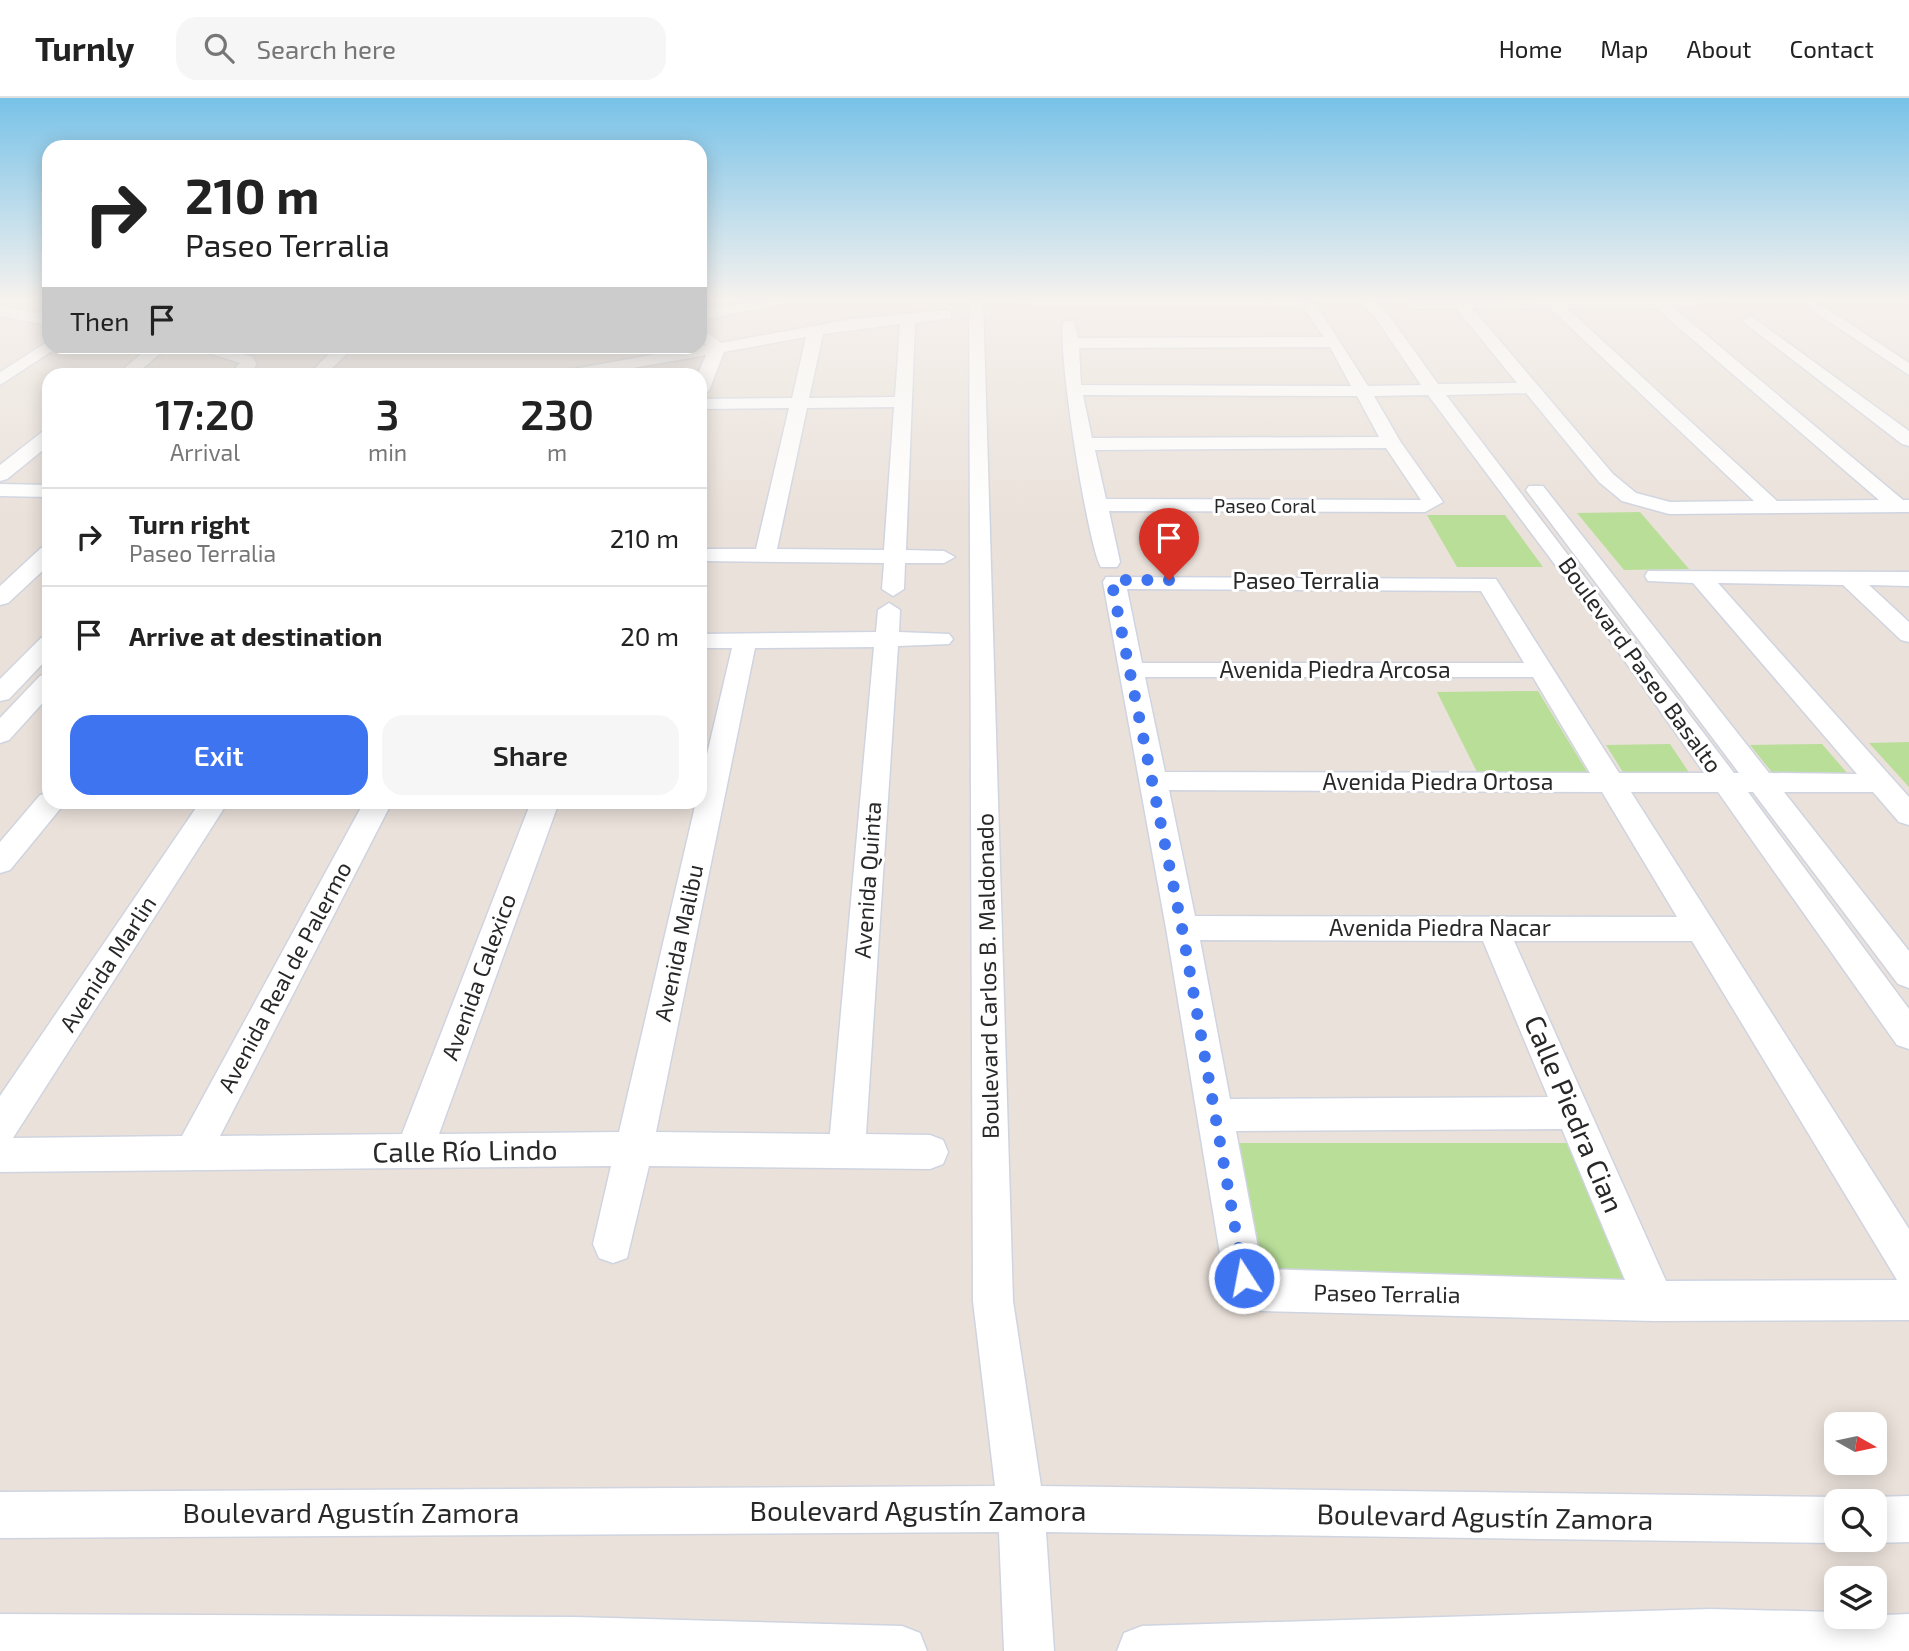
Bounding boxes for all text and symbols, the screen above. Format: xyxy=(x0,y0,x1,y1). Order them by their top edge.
search box xyxy=(176,17,666,80)
text: Turnly xyxy=(35,28,134,68)
icon: search xyxy=(200,29,238,67)
text: Search here xyxy=(256,33,396,64)
text: Home xyxy=(1499,34,1562,63)
text: Map xyxy=(1600,34,1648,63)
text: About xyxy=(1686,34,1752,63)
text: Contact xyxy=(1790,34,1874,63)
text: 210 m xyxy=(185,165,319,224)
icon: right xyxy=(70,168,161,259)
text: Paseo Terralia xyxy=(185,225,390,263)
icon: arrive xyxy=(143,301,181,339)
text: Then xyxy=(70,305,129,336)
text: 17:20 xyxy=(155,388,255,438)
text: 3 xyxy=(376,388,399,438)
text: 230 xyxy=(520,388,594,438)
text: Arrival xyxy=(170,438,240,466)
text: min xyxy=(368,438,407,466)
text: m xyxy=(547,438,567,466)
street label: Paseo Coral xyxy=(1214,494,1316,517)
text: Turn right xyxy=(129,508,250,539)
pin xyxy=(1139,508,1199,580)
icon: right xyxy=(70,518,108,556)
icon: arrive xyxy=(1150,519,1188,557)
text: 210 m xyxy=(610,522,679,553)
text: Paseo Terralia xyxy=(129,539,276,567)
street label: Boulevard Paseo Basalto xyxy=(1553,551,1728,778)
street label: Paseo Terralia xyxy=(1232,566,1380,594)
icon: arrive xyxy=(70,616,108,654)
text: Arrive at destination xyxy=(129,620,382,651)
text: 20 m xyxy=(620,620,679,651)
street label: Avenida Piedra Arcosa xyxy=(1219,655,1451,683)
button: Exit xyxy=(70,715,368,795)
button: Share xyxy=(382,715,679,795)
street label: Avenida Piedra Ortosa xyxy=(1323,767,1553,795)
street label: Avenida Quinta xyxy=(848,801,886,959)
street label: Boulevard Carlos B. Maldonado xyxy=(970,813,1004,1139)
street label: Avenida Real de Palermo xyxy=(211,856,357,1097)
street label: Avenida Malibu xyxy=(648,862,708,1024)
street label: Avenida Marlin xyxy=(53,890,161,1037)
street label: Avenida Calexico xyxy=(435,890,521,1064)
street label: Avenida Piedra Nacar xyxy=(1329,913,1551,941)
street label: Calle Piedra Cian xyxy=(1518,1010,1632,1217)
street label: Calle Río Lindo xyxy=(372,1131,558,1169)
position arrow xyxy=(1207,1241,1281,1315)
street label: Paseo Terralia xyxy=(1313,1278,1461,1308)
north arrow xyxy=(1824,1412,1886,1475)
map controls xyxy=(1824,1412,1887,1629)
button: search xyxy=(1824,1489,1887,1552)
street label: Boulevard Agustín Zamora xyxy=(750,1493,1086,1527)
street label: Boulevard Agustín Zamora xyxy=(183,1495,519,1529)
street label: Boulevard Agustín Zamora xyxy=(1316,1496,1654,1536)
button: layers xyxy=(1824,1566,1887,1629)

